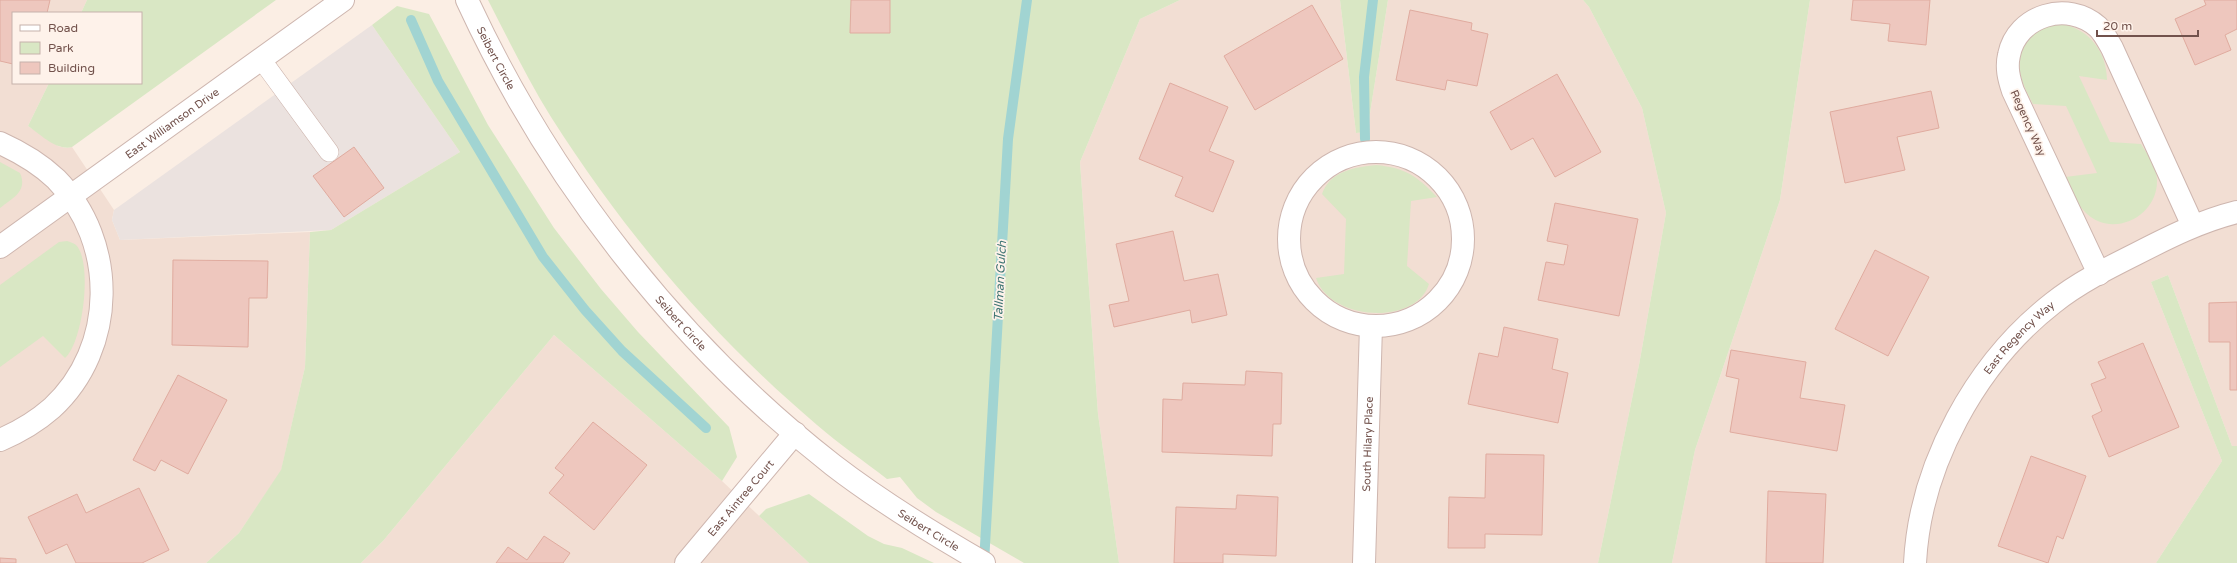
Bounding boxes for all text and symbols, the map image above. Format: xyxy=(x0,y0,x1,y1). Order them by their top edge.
legend xyxy=(12,12,142,84)
scale bar xyxy=(2097,12,2198,38)
text: 20 m xyxy=(2103,19,2132,33)
text: Road xyxy=(48,21,78,35)
street label: Seibert Circle xyxy=(474,24,518,92)
text: Park xyxy=(48,41,74,55)
text: Building xyxy=(48,61,95,75)
street label: East Williamson Drive xyxy=(123,85,221,161)
street label: Regency Way xyxy=(2008,88,2048,158)
water label: Tallman Gulch xyxy=(991,240,1009,321)
street label: Seibert Circle xyxy=(653,293,709,353)
street label: East Regency Way xyxy=(1981,298,2057,377)
street label: South Hilary Place xyxy=(1360,396,1375,492)
street label: East Aintree Court xyxy=(705,457,776,539)
street label: Seibert Circle xyxy=(896,506,962,554)

